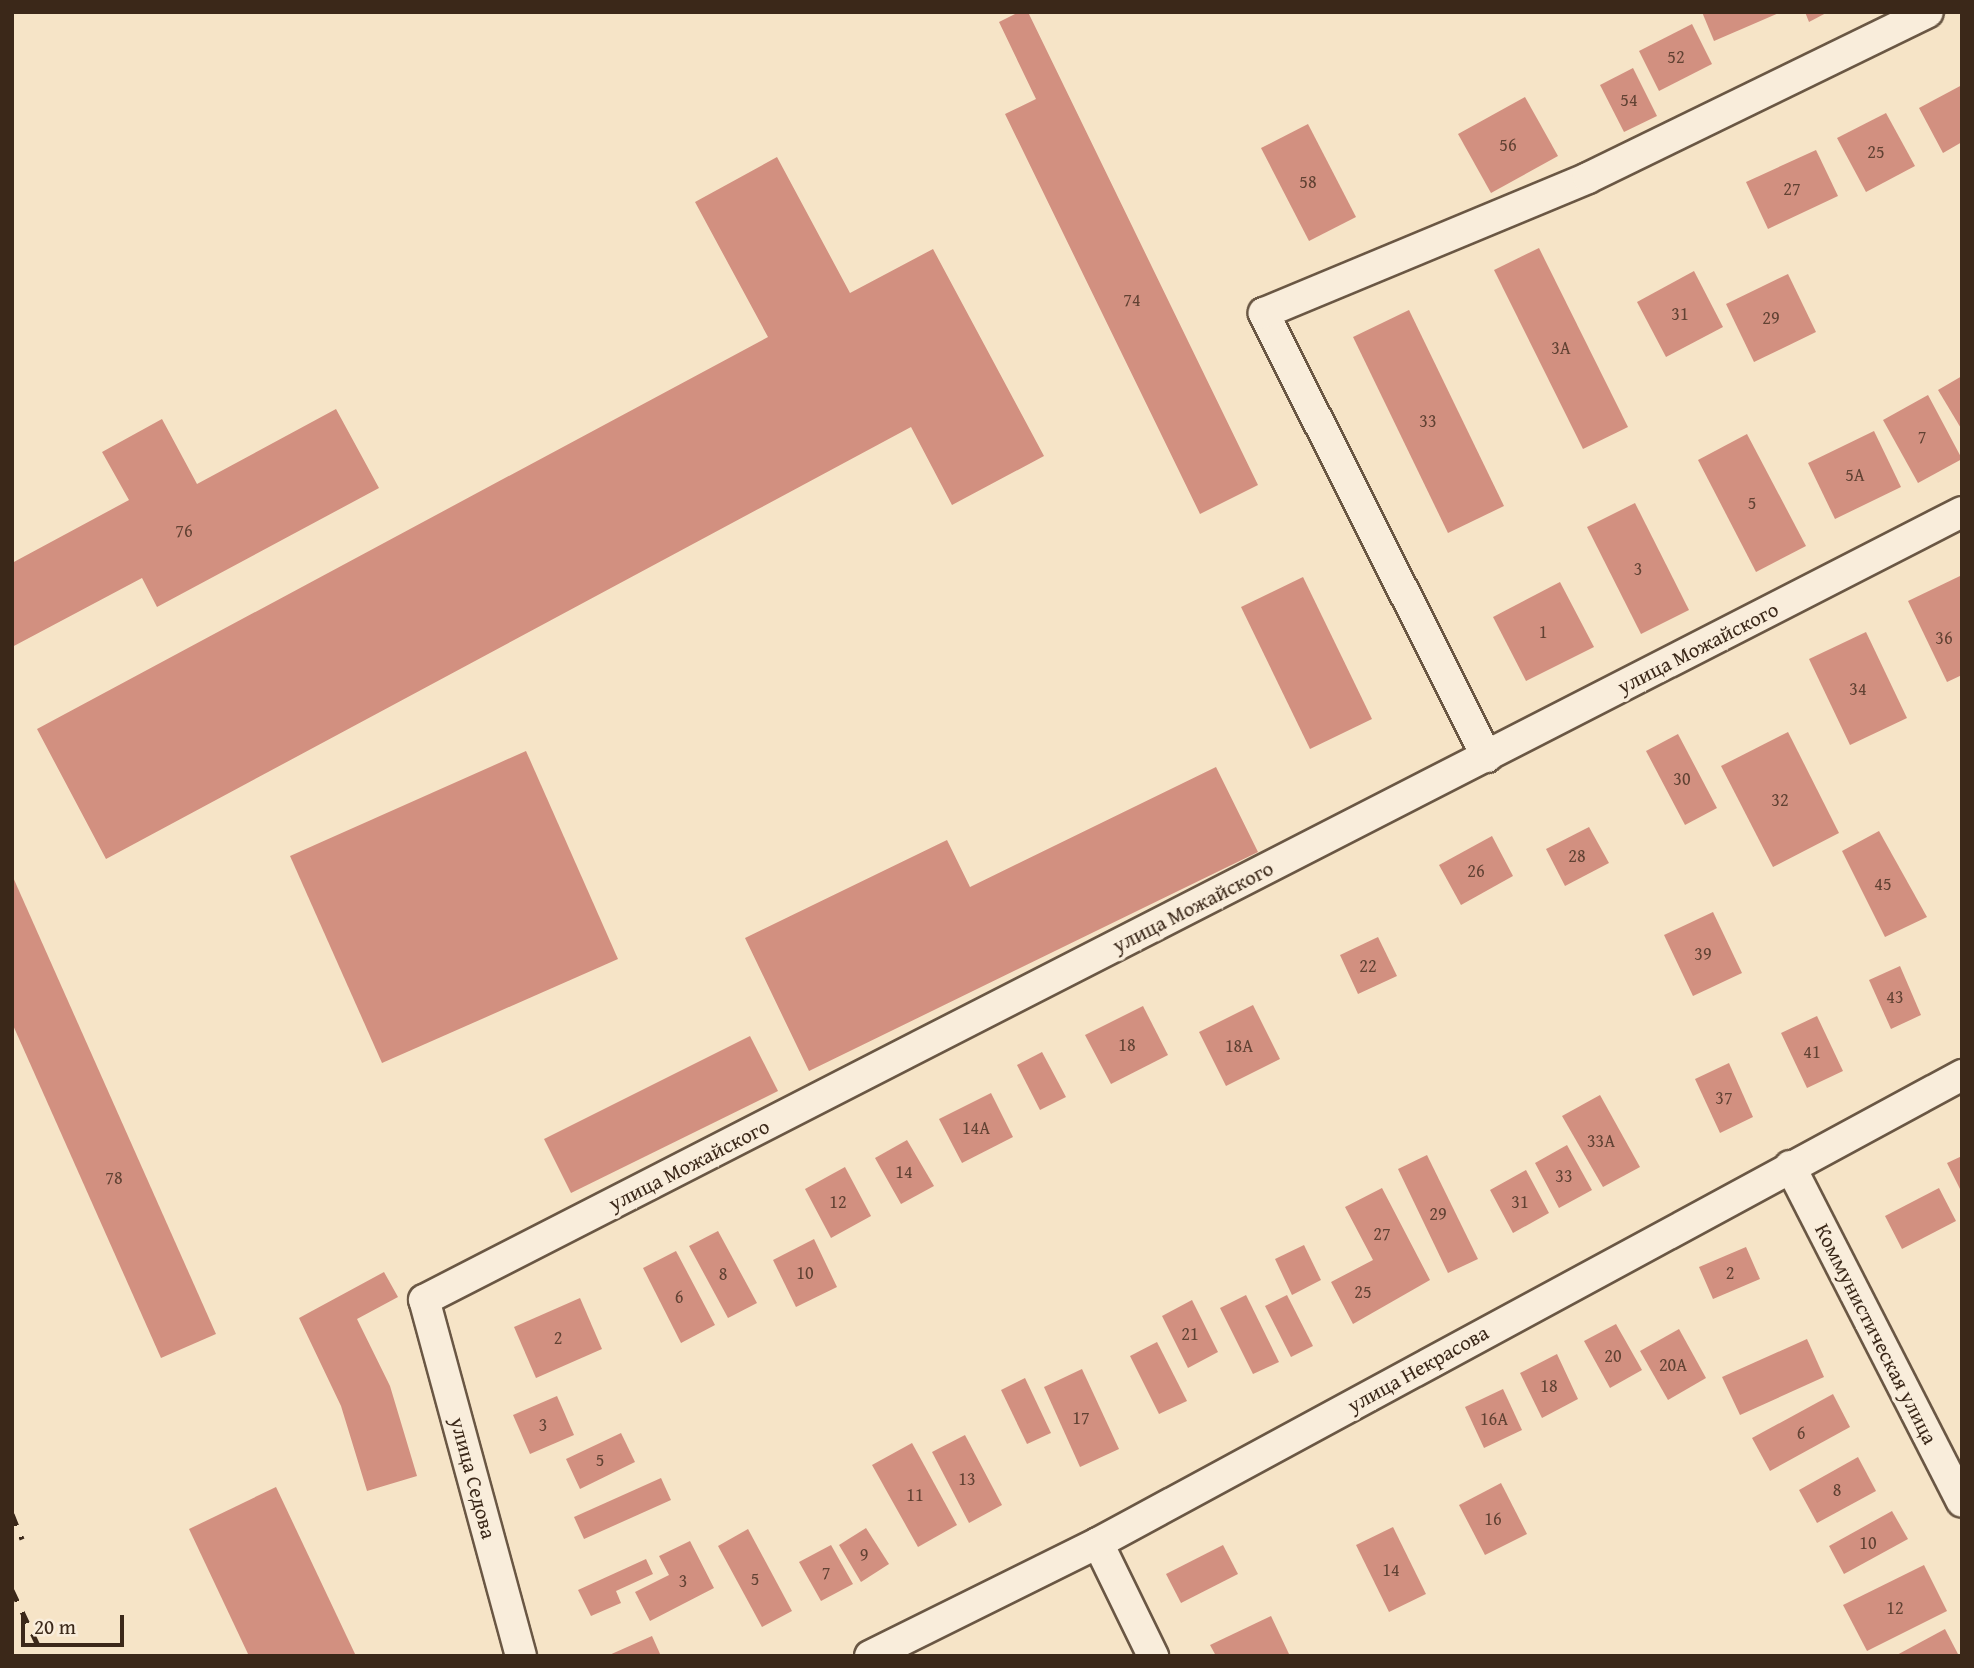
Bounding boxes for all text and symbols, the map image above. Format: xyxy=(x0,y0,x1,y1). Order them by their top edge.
house number: 52 xyxy=(1667,46,1685,68)
house number: 54 xyxy=(1620,89,1638,111)
house number: 56 xyxy=(1499,134,1517,156)
house number: 25 xyxy=(1867,141,1885,163)
house number: 58 xyxy=(1299,171,1317,193)
house number: 27 xyxy=(1783,178,1801,200)
house number: 74 xyxy=(1123,289,1141,311)
house number: 31 xyxy=(1671,303,1689,325)
house number: 29 xyxy=(1762,307,1780,329)
house number: 3А xyxy=(1551,337,1571,359)
house number: 33 xyxy=(1419,410,1437,432)
house number: 7 xyxy=(1918,426,1926,448)
house number: 5А xyxy=(1845,464,1865,486)
house number: 5 xyxy=(1748,492,1756,514)
house number: 76 xyxy=(175,520,193,542)
house number: 3 xyxy=(1634,558,1642,580)
street label: улица Можайского xyxy=(1613,597,1783,699)
house number: 1 xyxy=(1539,621,1547,643)
house number: 36 xyxy=(1935,627,1953,649)
house number: 34 xyxy=(1849,678,1867,700)
house number: 30 xyxy=(1673,768,1691,790)
house number: 32 xyxy=(1771,789,1789,811)
house number: 28 xyxy=(1568,845,1586,867)
street label: улица Можайского xyxy=(1108,856,1278,958)
house number: 26 xyxy=(1467,860,1485,882)
house number: 45 xyxy=(1874,873,1892,895)
house number: 39 xyxy=(1694,943,1712,965)
house number: 22 xyxy=(1359,955,1377,977)
house number: 43 xyxy=(1886,986,1904,1008)
house number: 18 xyxy=(1118,1034,1136,1056)
house number: 18А xyxy=(1225,1035,1253,1057)
house number: 41 xyxy=(1803,1041,1821,1063)
house number: 37 xyxy=(1715,1087,1733,1109)
street label: улица Можайского xyxy=(604,1114,774,1216)
house number: 14А xyxy=(962,1117,990,1139)
house number: 33А xyxy=(1587,1130,1615,1152)
house number: 14 xyxy=(895,1161,913,1183)
house number: 33 xyxy=(1555,1165,1573,1187)
house number: 78 xyxy=(105,1167,123,1189)
house number: 12 xyxy=(829,1191,847,1213)
house number: 31 xyxy=(1511,1191,1529,1213)
house number: 29 xyxy=(1429,1203,1447,1225)
street label: Коммунистическая улица xyxy=(1809,1219,1943,1449)
house number: 27 xyxy=(1373,1223,1391,1245)
house number: 10 xyxy=(796,1262,814,1284)
house number: 2 xyxy=(1726,1262,1734,1284)
house number: 8 xyxy=(719,1263,727,1285)
house number: 25 xyxy=(1354,1281,1372,1303)
house number: 6 xyxy=(675,1286,683,1308)
street label: улица Некрасова xyxy=(1343,1320,1493,1418)
house number: 21 xyxy=(1181,1323,1199,1345)
house number: 2 xyxy=(554,1327,562,1349)
house number: 20 xyxy=(1604,1345,1622,1367)
house number: 20А xyxy=(1659,1354,1687,1376)
house number: 18 xyxy=(1540,1375,1558,1397)
house number: 17 xyxy=(1072,1407,1090,1429)
house number: 16А xyxy=(1480,1408,1508,1430)
street label: улица Седова xyxy=(445,1414,501,1542)
house number: 3 xyxy=(539,1414,547,1436)
house number: 6 xyxy=(1797,1422,1805,1444)
house number: 5 xyxy=(596,1449,604,1471)
house number: 13 xyxy=(958,1468,976,1490)
house number: 8 xyxy=(1833,1479,1841,1501)
house number: 11 xyxy=(906,1484,924,1506)
house number: 16 xyxy=(1484,1508,1502,1530)
house number: 10 xyxy=(1859,1532,1877,1554)
house number: 9 xyxy=(860,1544,868,1566)
house number: 14 xyxy=(1382,1559,1400,1581)
house number: 7 xyxy=(822,1562,830,1584)
house number: 5 xyxy=(751,1568,759,1590)
house number: 3 xyxy=(679,1570,687,1592)
house number: 12 xyxy=(1886,1597,1904,1619)
scale bar xyxy=(24,1602,128,1646)
text: 20 m xyxy=(34,1611,76,1642)

